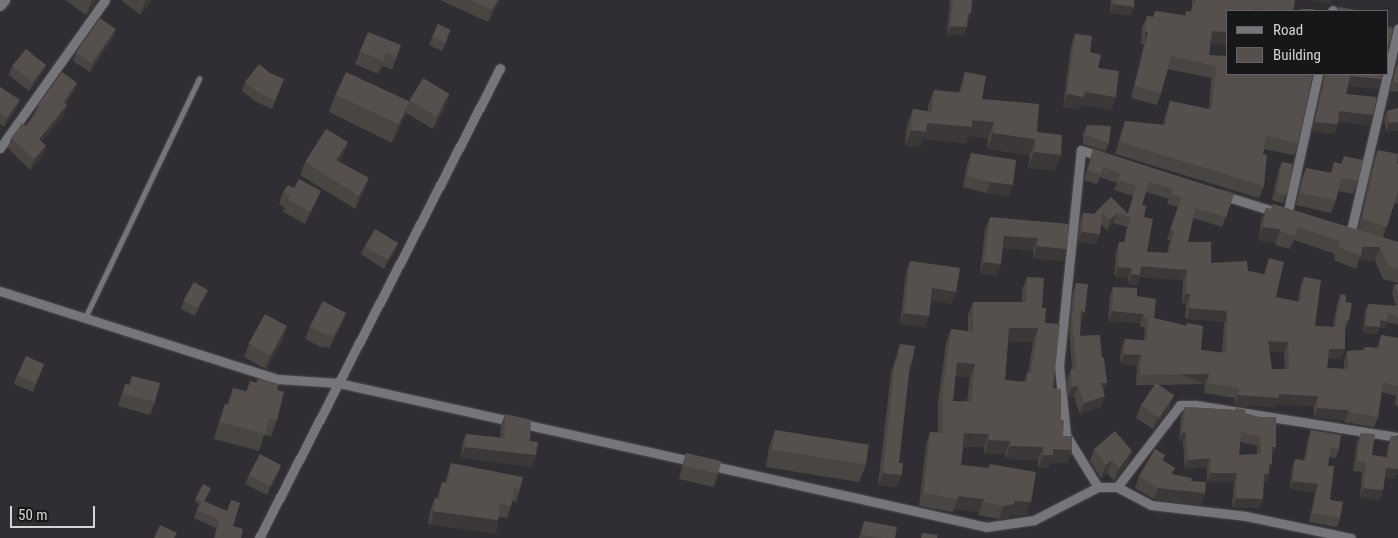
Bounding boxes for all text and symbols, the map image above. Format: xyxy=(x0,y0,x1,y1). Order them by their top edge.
legend xyxy=(1226,10,1388,75)
text: Road xyxy=(1273,21,1303,39)
text: Building xyxy=(1273,46,1321,64)
scale bar xyxy=(12,496,98,528)
text: 50 m xyxy=(18,506,48,524)

